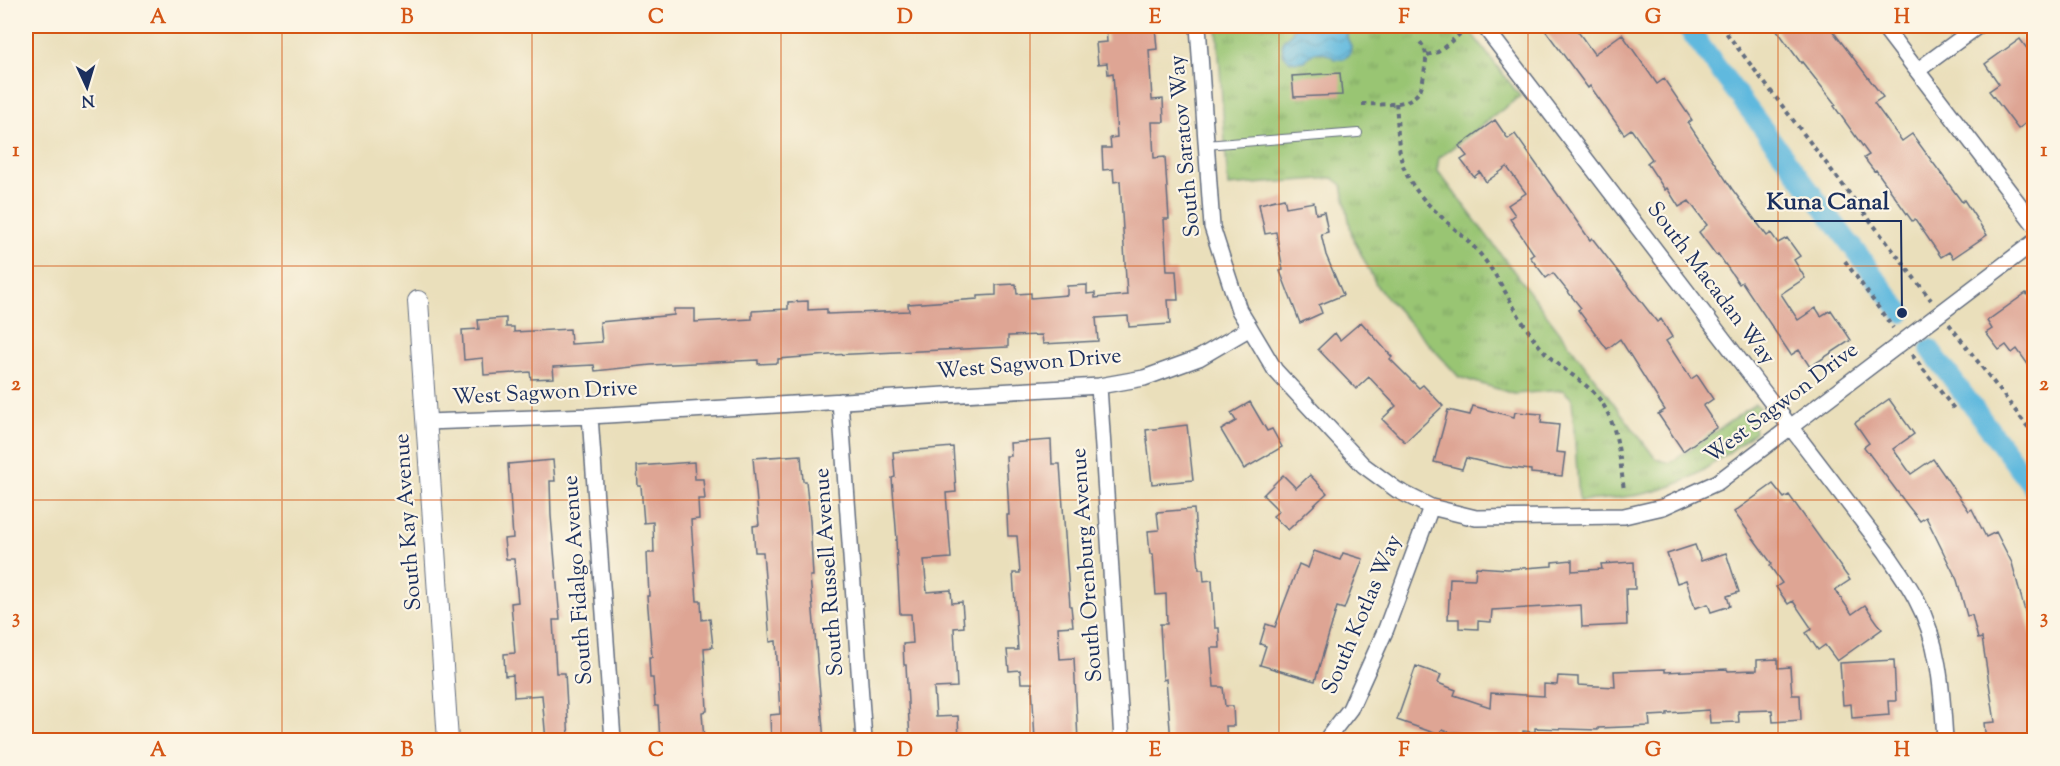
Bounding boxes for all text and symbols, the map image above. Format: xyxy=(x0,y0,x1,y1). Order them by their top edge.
text: A xyxy=(150,4,167,33)
text: B xyxy=(401,4,414,33)
text: C xyxy=(648,4,664,33)
text: D xyxy=(897,4,913,33)
text: E xyxy=(1149,4,1162,33)
text: F xyxy=(1398,4,1410,33)
text: G xyxy=(1645,4,1662,33)
text: H xyxy=(1894,4,1910,33)
street label: South Saratov Way xyxy=(1162,53,1210,239)
north arrow xyxy=(57,57,117,117)
text: N xyxy=(80,88,95,111)
text: 1 xyxy=(13,137,20,166)
text: 1 xyxy=(2041,137,2048,166)
callout: Kuna Canal xyxy=(1754,179,1901,221)
text: Kuna Canal xyxy=(1767,186,1890,220)
street label: South Macadan Way xyxy=(1638,196,1782,372)
street label: West Sagwon Drive xyxy=(1698,335,1866,473)
street label: West Sagwon Drive xyxy=(935,341,1123,389)
text: 2 xyxy=(11,371,21,400)
text: 2 xyxy=(2039,371,2049,400)
street label: West Sagwon Drive xyxy=(452,373,638,415)
street label: South Kay Avenue xyxy=(387,432,431,612)
street label: South Orenburg Avenue xyxy=(1064,447,1112,683)
street label: South Russell Avenue xyxy=(807,467,853,677)
street label: South Fidalgo Avenue xyxy=(556,474,602,686)
street label: South Kotlas Way xyxy=(1315,530,1411,700)
text: 3 xyxy=(12,604,20,633)
text: 3 xyxy=(2040,604,2048,633)
text: A xyxy=(150,737,167,766)
text: B xyxy=(401,737,414,766)
text: C xyxy=(648,737,664,766)
text: D xyxy=(897,737,913,766)
text: E xyxy=(1149,737,1162,766)
text: F xyxy=(1398,737,1410,766)
text: G xyxy=(1645,737,1662,766)
text: H xyxy=(1894,737,1910,766)

